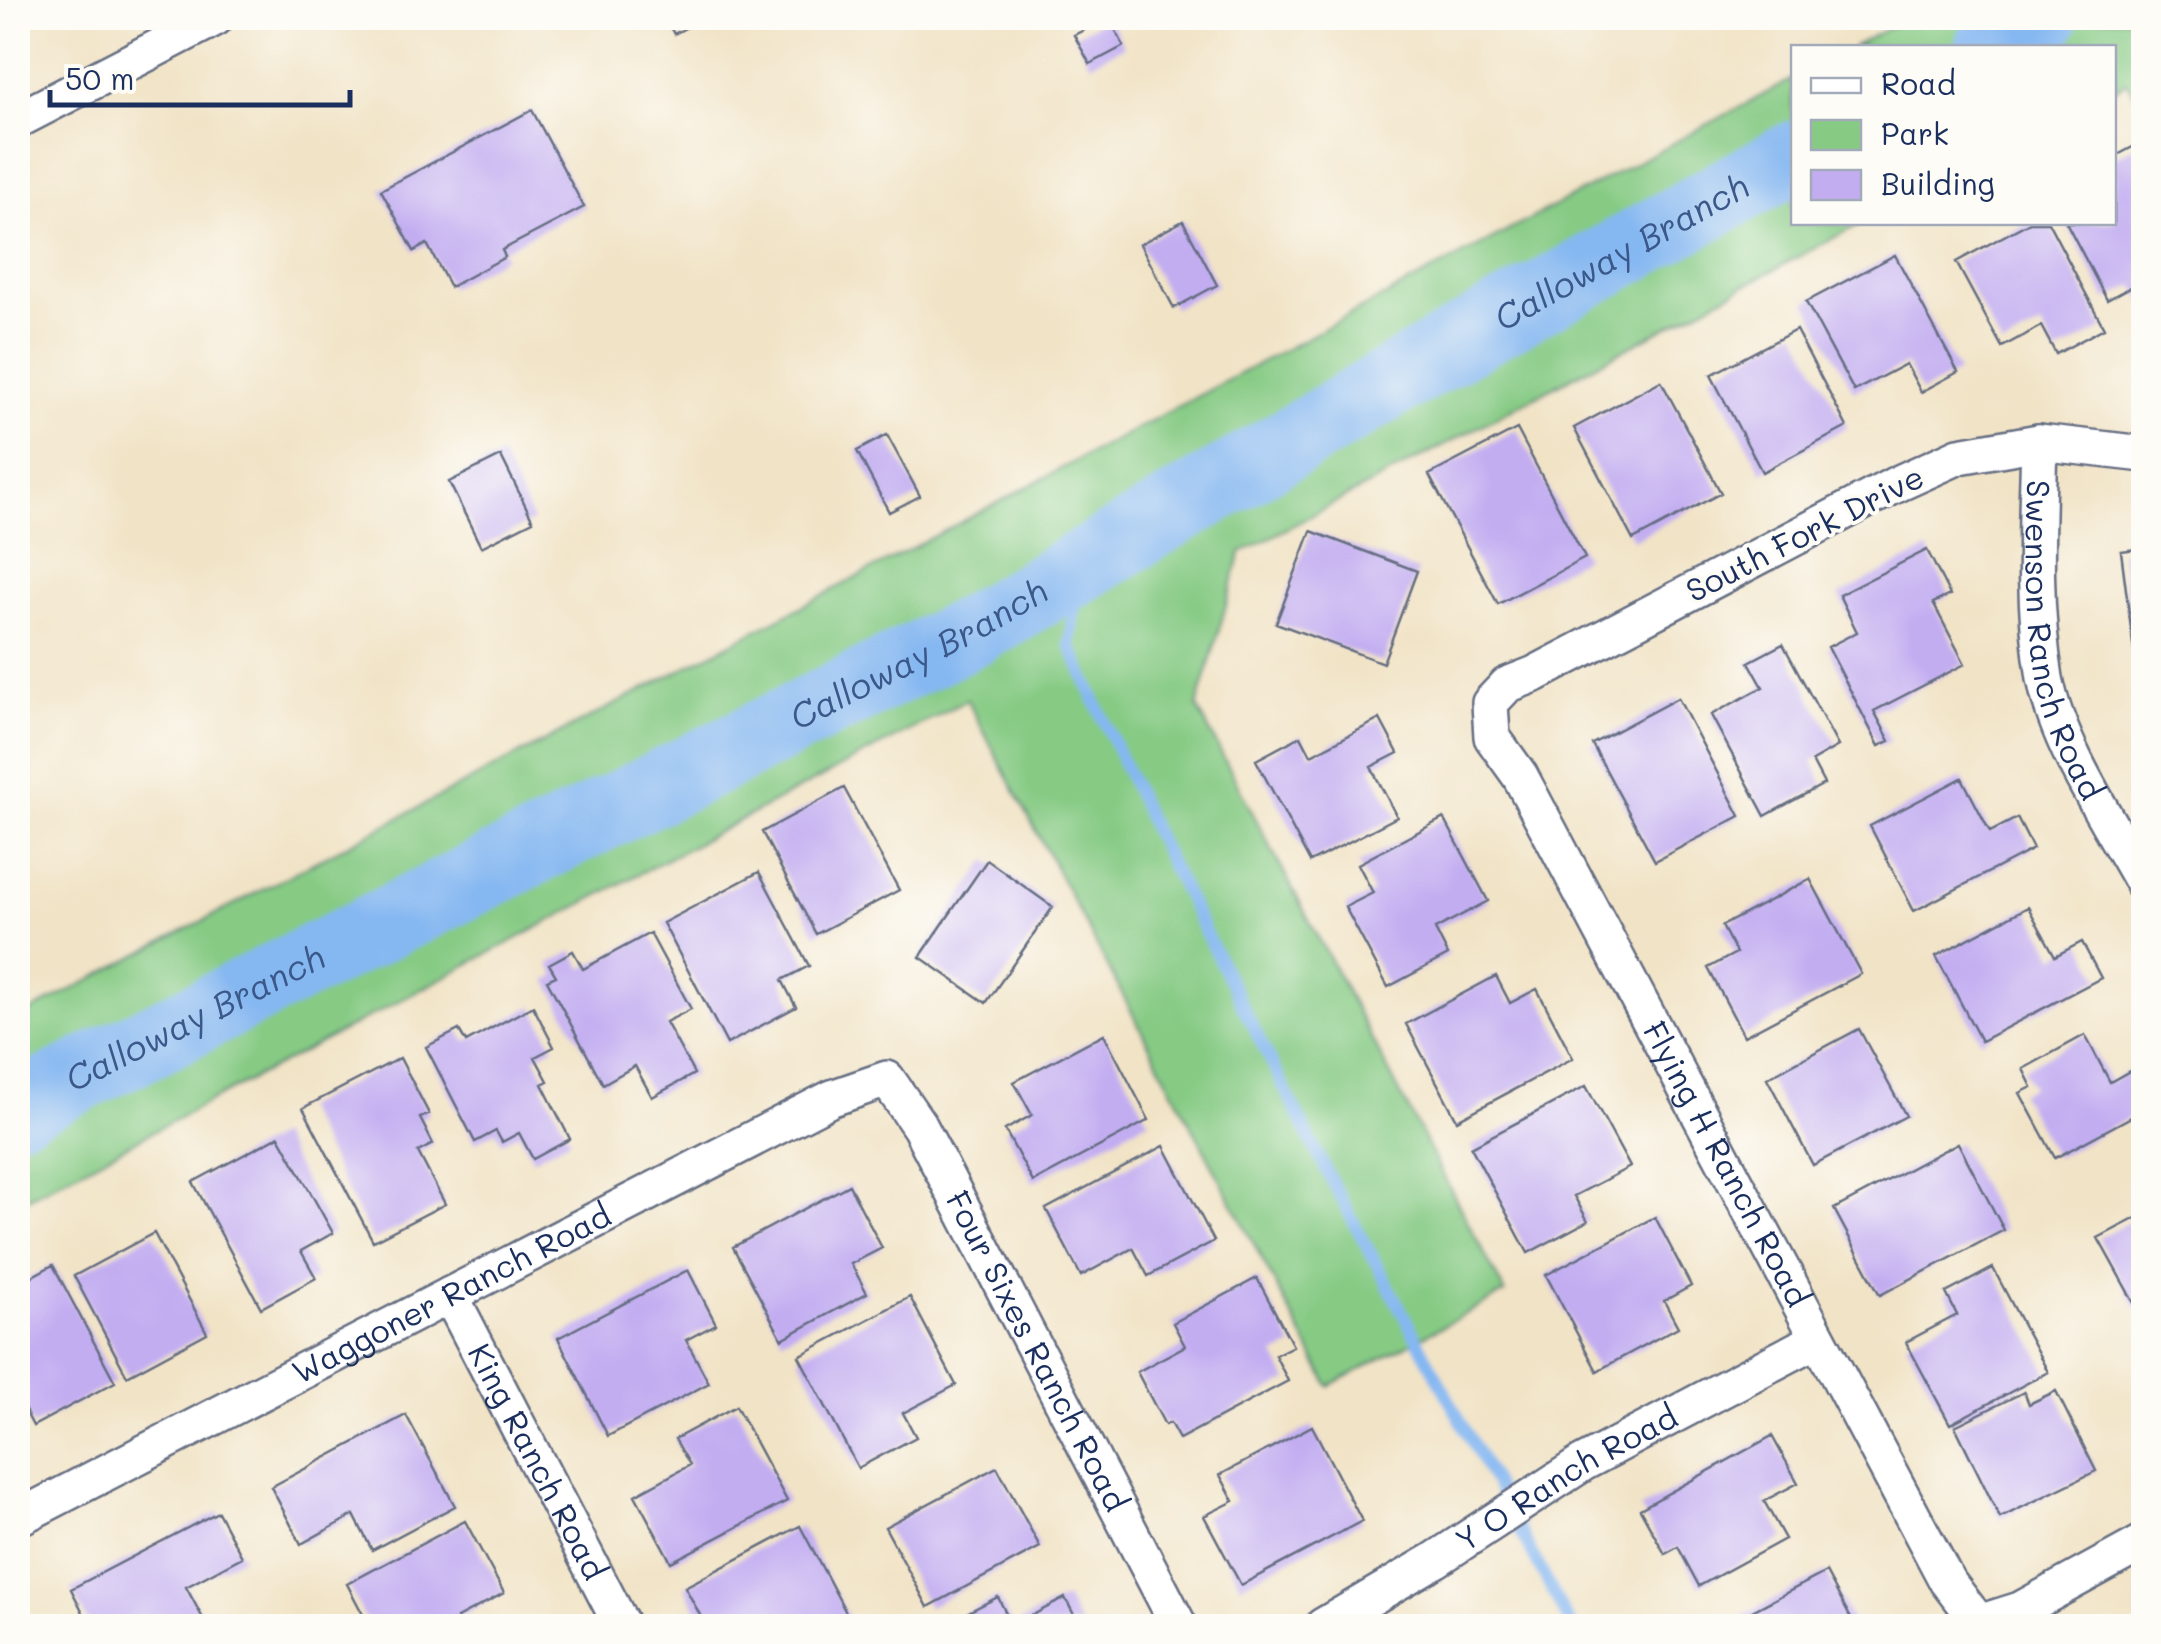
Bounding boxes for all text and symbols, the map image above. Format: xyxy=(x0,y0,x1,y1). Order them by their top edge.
scale bar xyxy=(50,45,350,107)
legend xyxy=(1791,45,2116,225)
text: 50 m xyxy=(65,58,135,98)
text: Road xyxy=(1881,63,1956,103)
text: Park xyxy=(1881,113,1949,153)
water label: Calloway Branch xyxy=(1485,162,1756,340)
text: Building xyxy=(1881,163,1995,203)
street label: South Fork Drive xyxy=(1678,454,1930,610)
street label: Swenson Ranch Road xyxy=(2017,479,2114,806)
water label: Calloway Branch xyxy=(781,566,1055,739)
water label: Calloway Branch xyxy=(57,933,332,1101)
street label: Flying H Ranch Road xyxy=(1635,1013,1820,1313)
street label: Four Sixes Ranch Road xyxy=(938,1183,1139,1518)
street label: Waggoner Ranch Road xyxy=(284,1193,617,1392)
street label: King Ranch Road xyxy=(460,1335,617,1586)
street label: Y O Ranch Road xyxy=(1447,1394,1684,1560)

